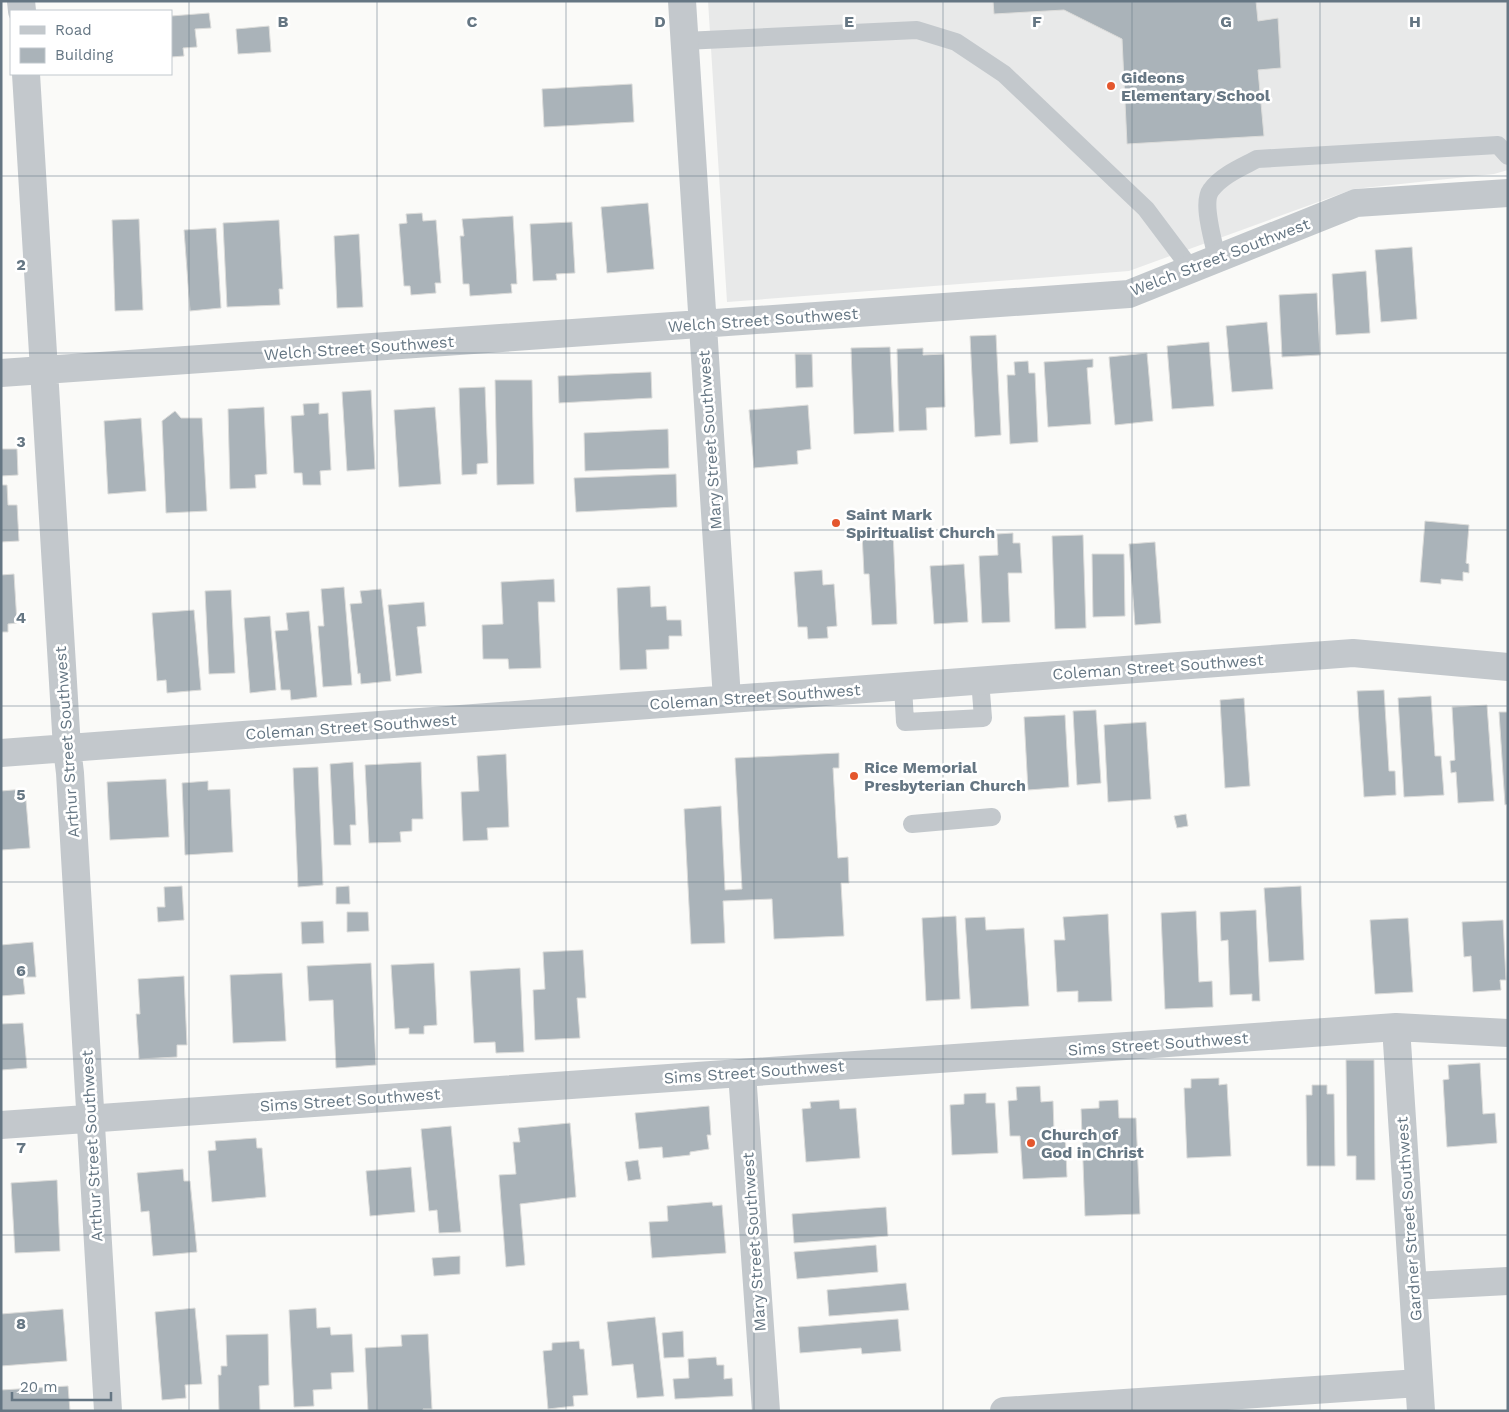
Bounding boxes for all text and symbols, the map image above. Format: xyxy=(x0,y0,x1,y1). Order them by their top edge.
legend xyxy=(10,10,172,75)
text: B xyxy=(278,12,289,31)
text: C xyxy=(467,12,478,31)
text: D xyxy=(654,12,666,31)
text: E xyxy=(844,12,854,31)
text: F xyxy=(1032,12,1042,31)
text: G xyxy=(1220,12,1232,31)
text: H xyxy=(1409,12,1421,31)
text: Road xyxy=(55,21,92,39)
text: Building xyxy=(55,46,113,64)
place label: Gideons Elementary School xyxy=(1121,68,1271,105)
marker: Gideons Elementary School xyxy=(1105,80,1117,92)
street label: Welch Street Southwest xyxy=(1128,214,1313,300)
text: 2 xyxy=(16,255,26,274)
street label: Welch Street Southwest xyxy=(667,304,859,336)
street label: Welch Street Southwest xyxy=(263,332,455,364)
street label: Mary Street Southwest xyxy=(694,349,726,530)
text: 3 xyxy=(16,432,26,451)
place label: Saint Mark Spiritualist Church xyxy=(846,505,995,542)
marker: Saint Mark Spiritualist Church xyxy=(830,517,842,529)
text: 4 xyxy=(16,608,26,627)
street label: Arthur Street Southwest xyxy=(51,645,83,838)
street label: Coleman Street Southwest xyxy=(1052,650,1265,684)
street label: Coleman Street Southwest xyxy=(649,680,862,714)
street label: Coleman Street Southwest xyxy=(245,710,458,744)
place label: Rice Memorial Presbyterian Church xyxy=(864,758,1026,795)
marker: Rice Memorial Presbyterian Church xyxy=(848,770,860,782)
text: 5 xyxy=(16,785,26,804)
text: 6 xyxy=(16,961,26,980)
street label: Sims Street Southwest xyxy=(1067,1028,1249,1060)
street label: Arthur Street Southwest xyxy=(77,1049,107,1242)
street label: Sims Street Southwest xyxy=(663,1056,845,1088)
street label: Sims Street Southwest xyxy=(259,1084,441,1116)
street label: Gardner Street Southwest xyxy=(1392,1116,1426,1322)
place label: Church of God in Christ xyxy=(1041,1125,1144,1162)
marker: Church of God in Christ xyxy=(1025,1137,1037,1149)
text: 7 xyxy=(16,1138,26,1157)
street label: Mary Street Southwest xyxy=(738,1151,770,1332)
text: 8 xyxy=(16,1314,26,1333)
scale bar xyxy=(12,1370,111,1402)
text: 20 m xyxy=(20,1378,58,1396)

